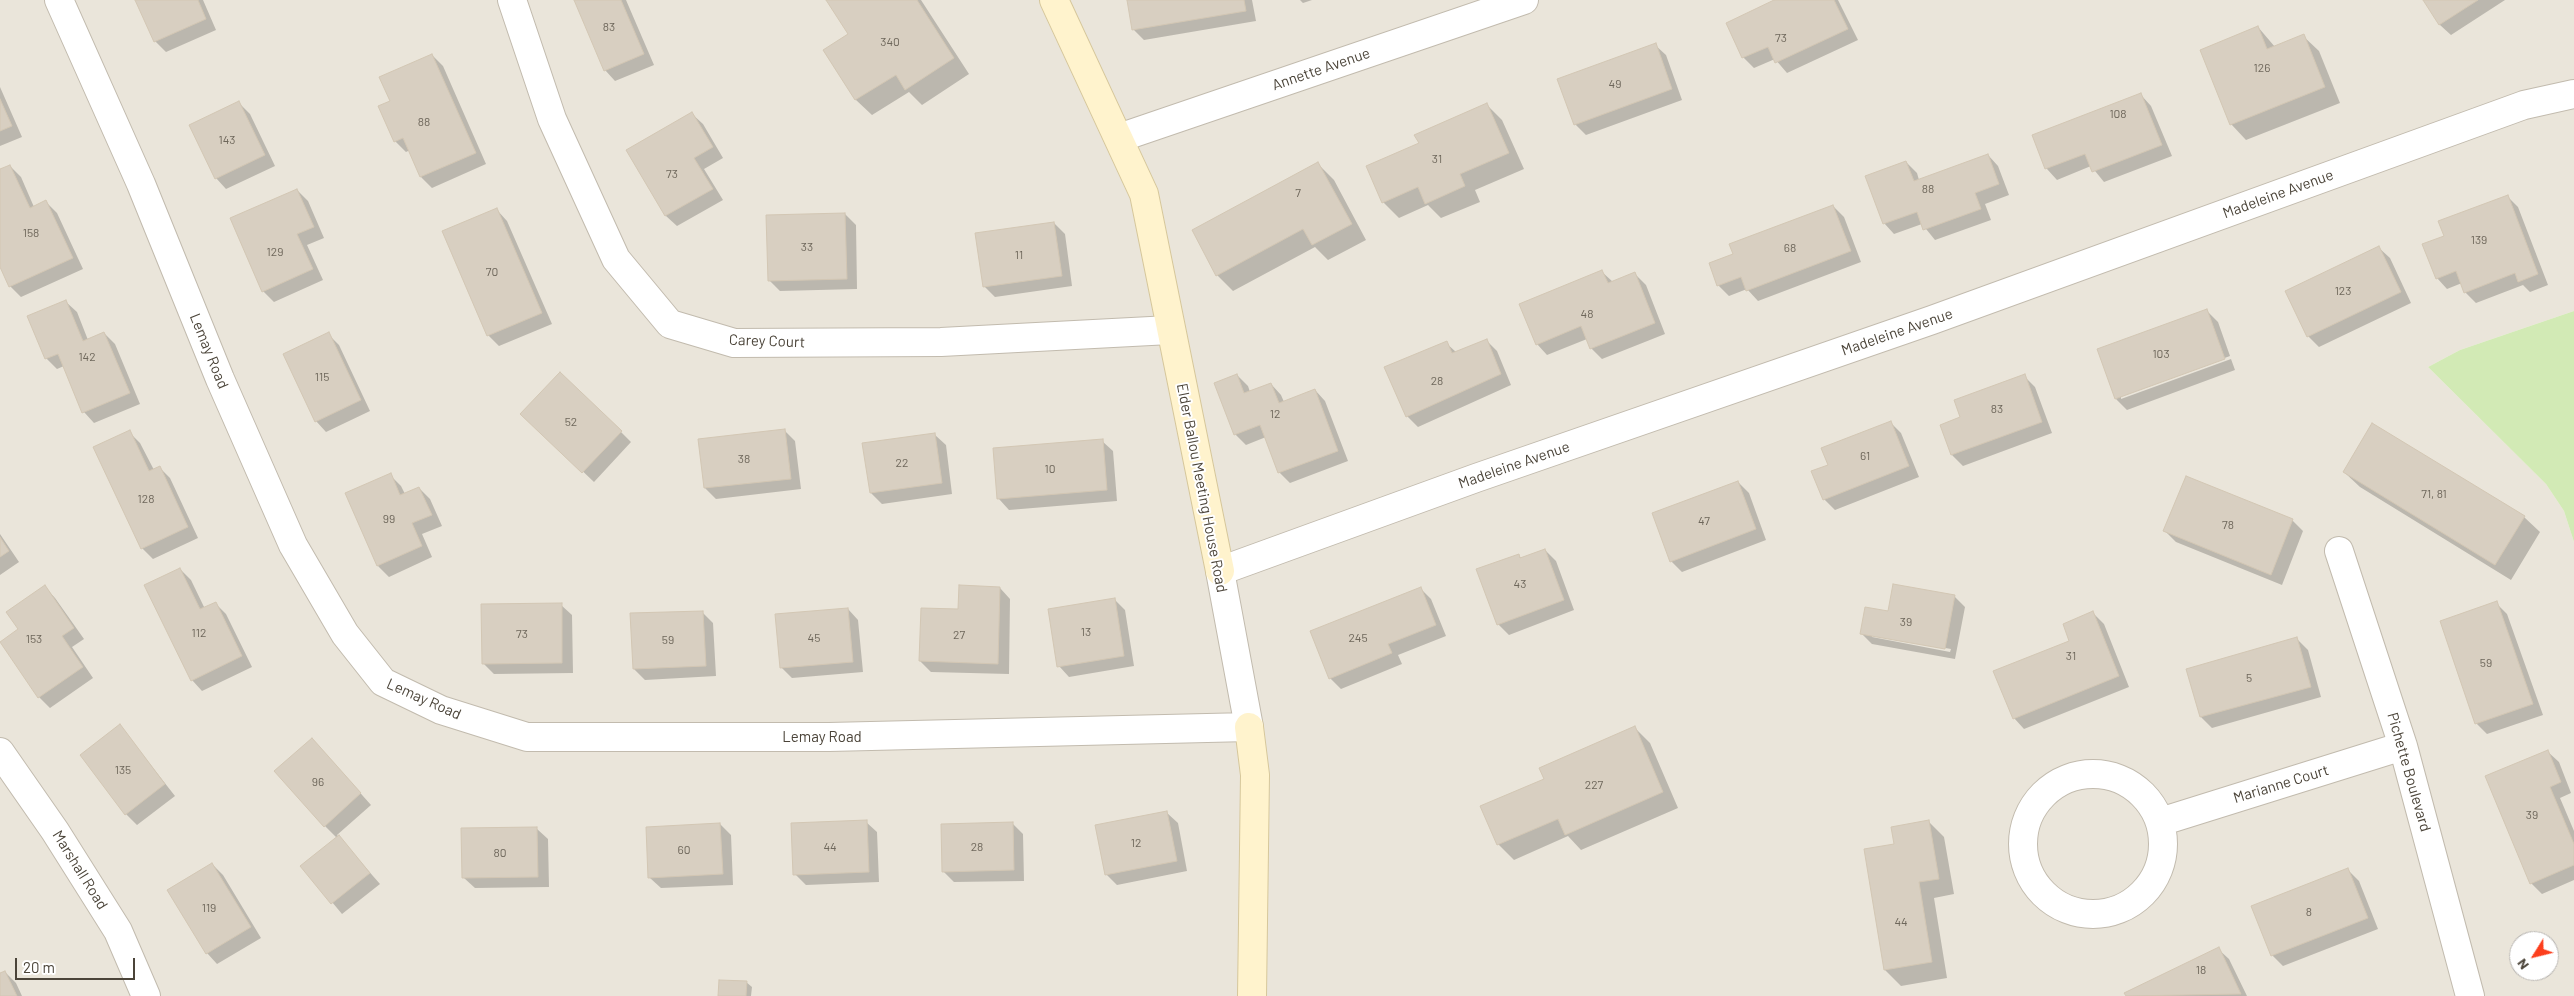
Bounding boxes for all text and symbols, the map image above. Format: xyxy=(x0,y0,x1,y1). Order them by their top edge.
house number: 83 xyxy=(603,20,615,34)
house number: 73 xyxy=(1775,31,1787,45)
house number: 340 xyxy=(880,35,900,49)
street label: Annette Avenue xyxy=(1270,44,1372,94)
house number: 126 xyxy=(2254,61,2270,75)
house number: 49 xyxy=(1609,77,1621,91)
house number: 108 xyxy=(2109,107,2127,121)
house number: 88 xyxy=(418,115,430,129)
house number: 143 xyxy=(219,133,235,147)
house number: 31 xyxy=(1432,152,1442,166)
street label: Madeleine Avenue xyxy=(2220,166,2336,222)
house number: 73 xyxy=(666,167,678,181)
house number: 88 xyxy=(1922,182,1934,196)
house number: 7 xyxy=(1295,186,1301,200)
house number: 158 xyxy=(23,226,39,240)
house number: 139 xyxy=(2471,233,2487,247)
house number: 33 xyxy=(801,240,813,254)
house number: 68 xyxy=(1784,241,1796,255)
house number: 129 xyxy=(267,245,283,259)
house number: 11 xyxy=(1015,248,1023,262)
house number: 70 xyxy=(486,265,498,279)
house number: 123 xyxy=(2335,284,2351,298)
street label: Madeleine Avenue xyxy=(1839,305,1955,359)
house number: 48 xyxy=(1581,307,1593,321)
street label: Lemay Road xyxy=(186,311,232,391)
street label: Carey Court xyxy=(729,331,805,351)
house number: 103 xyxy=(2152,347,2170,361)
house number: 142 xyxy=(78,350,96,364)
house number: 115 xyxy=(315,370,329,384)
house number: 28 xyxy=(1431,374,1443,388)
street label: Elder Ballou Meeting House Road xyxy=(1173,382,1231,594)
house number: 83 xyxy=(1991,402,2003,416)
house number: 12 xyxy=(1270,407,1280,421)
house number: 52 xyxy=(565,415,577,429)
street label: Madeleine Avenue xyxy=(1456,438,1572,492)
house number: 61 xyxy=(1860,449,1870,463)
house number: 38 xyxy=(738,452,750,466)
house number: 22 xyxy=(896,456,908,470)
house number: 10 xyxy=(1045,462,1055,476)
house number: 71, 81 xyxy=(2421,487,2447,501)
house number: 128 xyxy=(138,492,154,506)
house number: 99 xyxy=(383,512,395,526)
house number: 47 xyxy=(1698,514,1710,528)
house number: 78 xyxy=(2222,518,2234,532)
house number: 43 xyxy=(1514,577,1526,591)
house number: 39 xyxy=(1900,615,1912,629)
house number: 13 xyxy=(1081,625,1091,639)
house number: 112 xyxy=(192,626,206,640)
house number: 73 xyxy=(516,627,528,641)
house number: 27 xyxy=(953,628,965,642)
house number: 45 xyxy=(808,631,820,645)
house number: 245 xyxy=(1348,631,1368,645)
house number: 153 xyxy=(26,632,42,646)
house number: 59 xyxy=(662,633,674,647)
house number: 31 xyxy=(2066,649,2076,663)
house number: 59 xyxy=(2480,656,2492,670)
house number: 5 xyxy=(2246,671,2252,685)
street label: Lemay Road xyxy=(384,675,464,723)
street label: Pichette Boulevard xyxy=(2383,710,2435,834)
street label: Lemay Road xyxy=(782,728,862,746)
street label: Marianne Court xyxy=(2231,761,2331,807)
house number: 135 xyxy=(115,763,131,777)
house number: 96 xyxy=(312,775,324,789)
house number: 227 xyxy=(1585,778,1603,792)
house number: 39 xyxy=(2526,808,2538,822)
street label: Marshall Road xyxy=(49,827,111,913)
house number: 12 xyxy=(1131,836,1141,850)
house number: 44 xyxy=(823,840,837,854)
house number: 28 xyxy=(971,840,983,854)
house number: 60 xyxy=(678,843,690,857)
house number: 80 xyxy=(493,846,507,860)
house number: 119 xyxy=(202,901,216,915)
house number: 8 xyxy=(2306,905,2312,919)
house number: 44 xyxy=(1894,915,1908,929)
north arrow xyxy=(2509,931,2559,981)
scale bar xyxy=(18,948,138,980)
text: N xyxy=(2513,956,2532,973)
text: 20 m xyxy=(23,958,55,976)
house number: 18 xyxy=(2196,963,2206,977)

